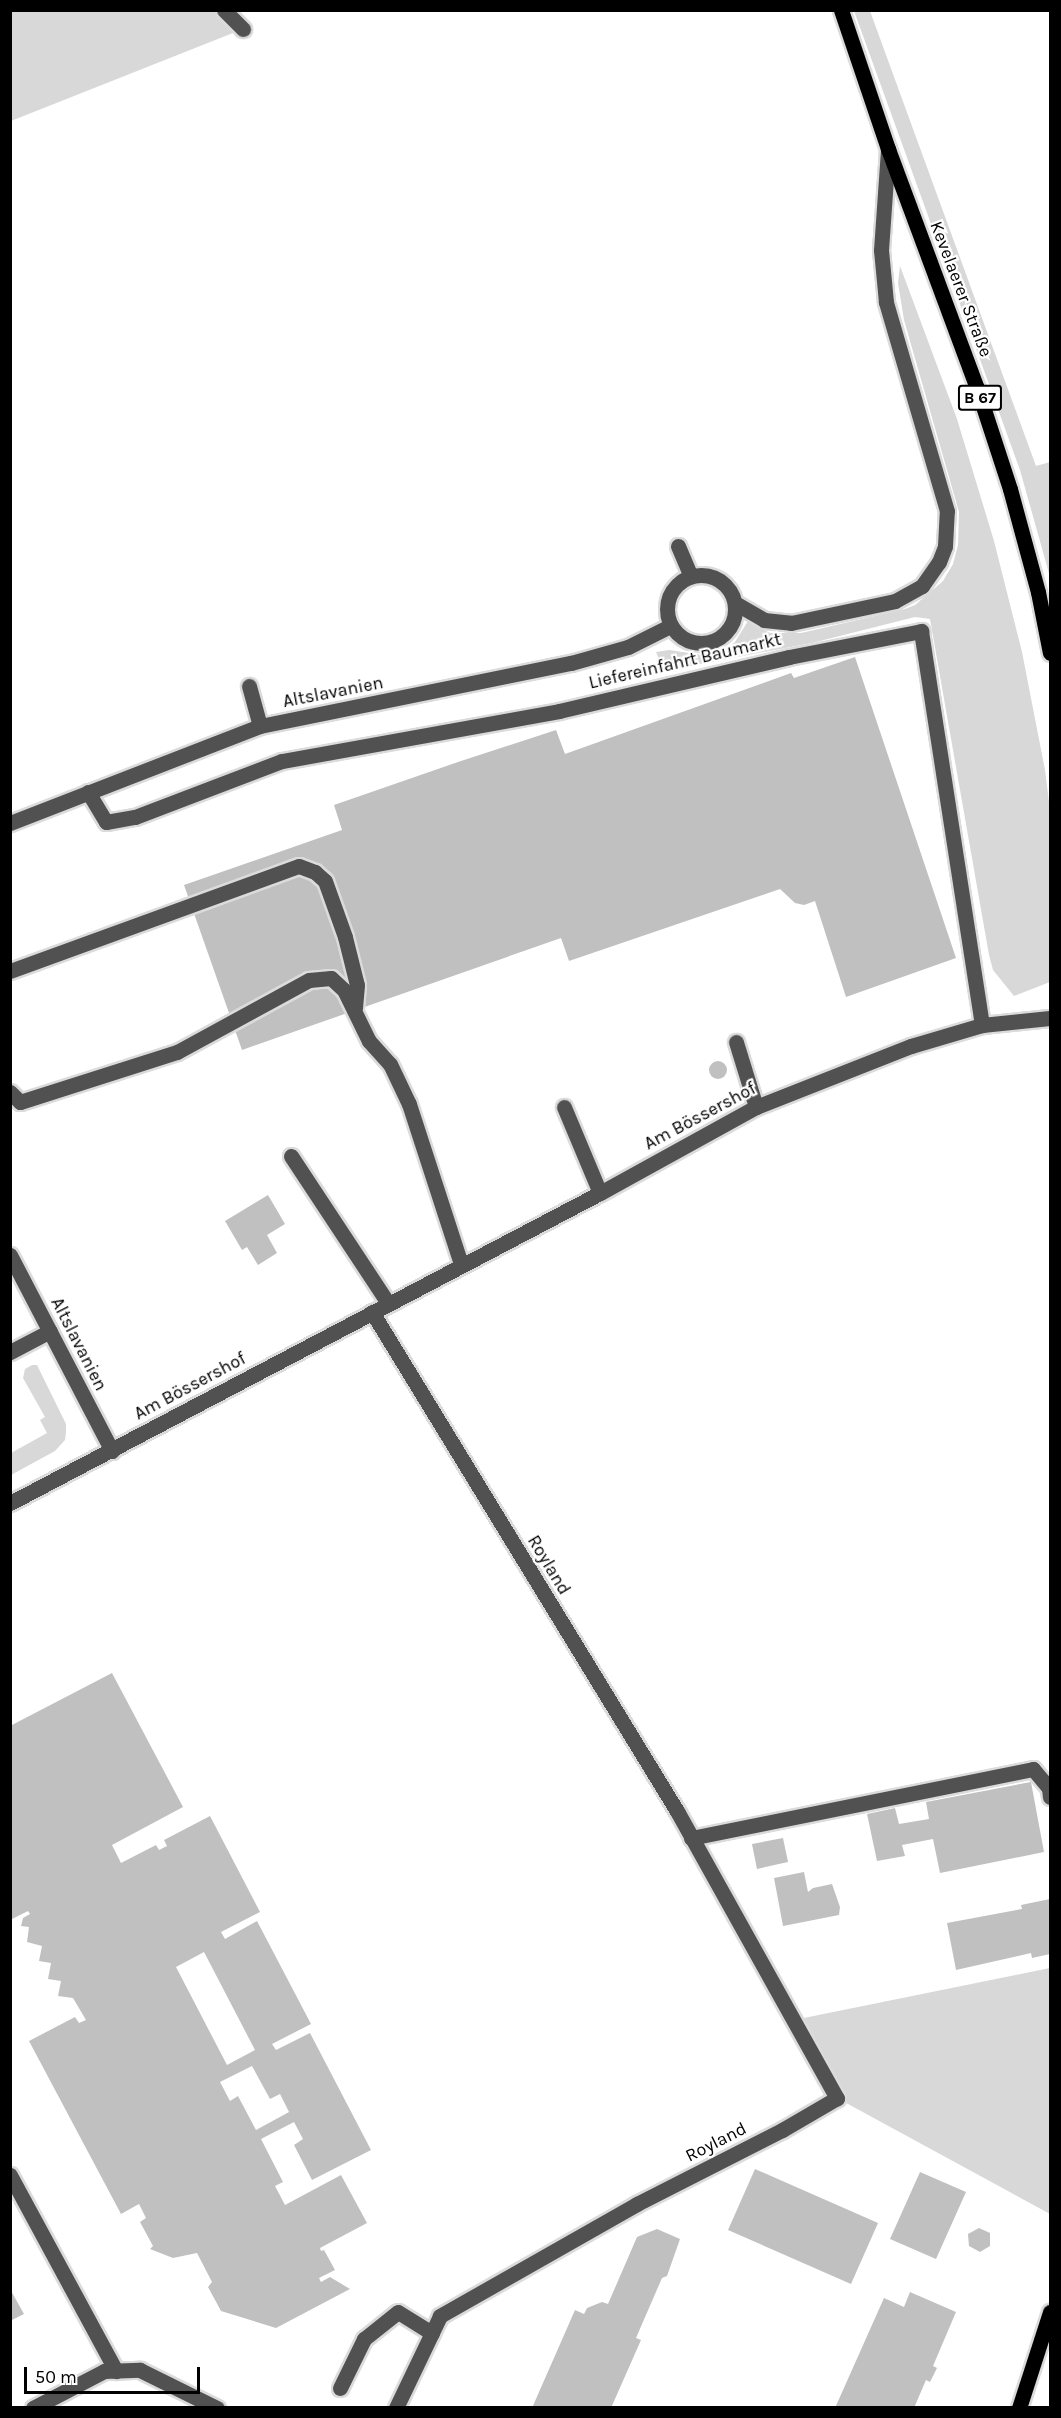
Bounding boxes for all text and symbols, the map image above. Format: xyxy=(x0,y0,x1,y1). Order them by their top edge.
street label: Kevelaerer Straße xyxy=(925,218,997,360)
road number: B 67 xyxy=(958,385,1002,411)
street label: Liefereinfahrt Baumarkt xyxy=(587,628,783,694)
street label: Altslavanien xyxy=(281,672,385,712)
street label: Am Bössershof xyxy=(640,1077,760,1155)
street label: Altslavanien xyxy=(46,1294,112,1394)
street label: Am Bössershof xyxy=(130,1347,250,1425)
street label: Royland xyxy=(523,1531,575,1599)
street label: Royland xyxy=(682,2117,750,2167)
scale bar xyxy=(27,2355,202,2393)
text: 50 m xyxy=(35,2366,77,2388)

